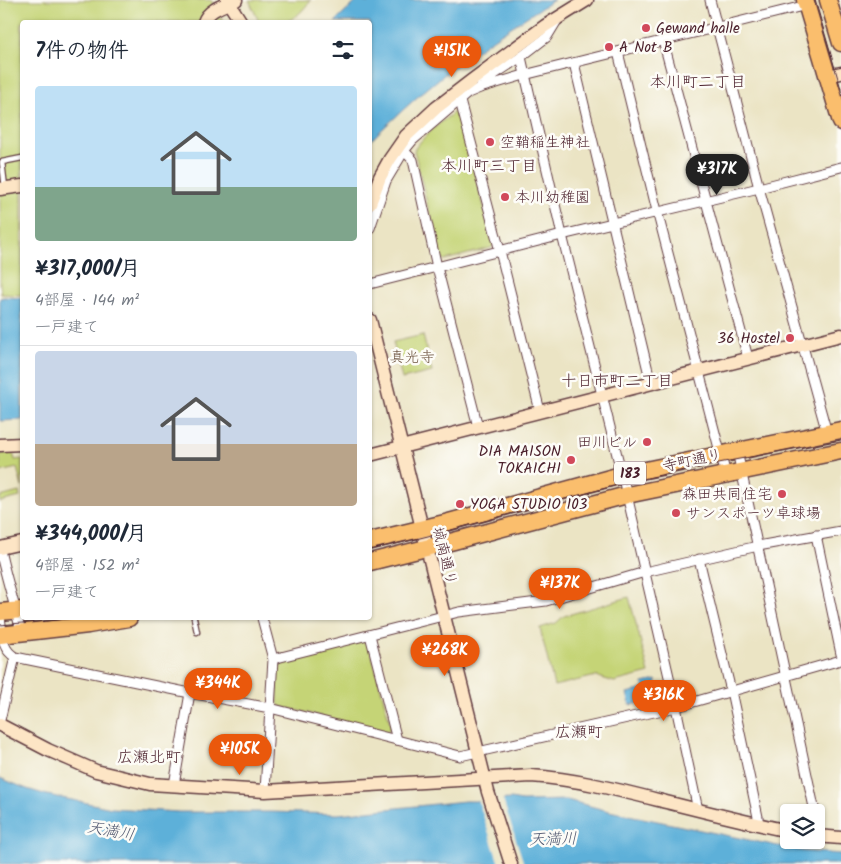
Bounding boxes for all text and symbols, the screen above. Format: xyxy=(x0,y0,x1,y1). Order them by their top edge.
place label: Gewand halle xyxy=(656,17,740,41)
marker: Gewand halle xyxy=(640,22,652,34)
text: 7件の物件 xyxy=(35,35,129,68)
icon: filters xyxy=(329,36,357,64)
pin: ¥151K xyxy=(417,36,487,78)
place label: A Not B xyxy=(619,36,672,60)
text: ¥151K xyxy=(433,39,471,64)
marker: A Not B xyxy=(603,41,615,53)
district label: 本川町二丁目 xyxy=(650,70,746,95)
icon: home xyxy=(151,118,241,208)
place label: 空鞘稲生神社 xyxy=(500,131,590,155)
marker: 空鞘稲生神社 xyxy=(484,136,496,148)
district label: 本川町三丁目 xyxy=(441,154,537,179)
pin: ¥317K xyxy=(682,154,752,196)
text: ¥317K xyxy=(697,157,737,182)
place label: 本川幼稚園 xyxy=(515,186,590,210)
marker: 本川幼稚園 xyxy=(499,191,511,203)
text: ¥317,000/月 xyxy=(35,253,140,286)
text: 4部屋 · 144 m² xyxy=(35,288,139,313)
text: 一戸建て xyxy=(35,315,99,340)
place label: 36 Hostel xyxy=(718,327,780,351)
marker: 36 Hostel xyxy=(784,332,796,344)
park label: 真光寺 xyxy=(389,346,435,370)
district label: 十日市町二丁目 xyxy=(561,369,673,394)
icon: home xyxy=(151,384,241,474)
place label: 田川ビル xyxy=(577,431,637,455)
marker: 田川ビル xyxy=(641,436,653,448)
place label: DIA MAISON TOKAICHI xyxy=(479,440,561,481)
street label: 寺町通り xyxy=(660,443,724,479)
marker: DIA MAISON TOKAICHI xyxy=(565,454,577,466)
road number: 183 xyxy=(614,462,646,484)
place label: 森田共同住宅 xyxy=(682,483,772,507)
marker: 森田共同住宅 xyxy=(776,488,788,500)
place label: YOGA STUDIO 103 xyxy=(470,493,588,517)
marker: YOGA STUDIO 103 xyxy=(454,498,466,510)
place label: サンスポーツ卓球場 xyxy=(686,502,821,526)
marker: サンスポーツ卓球場 xyxy=(670,507,682,519)
text: ¥344,000/月 xyxy=(35,518,147,551)
street label: 城南通り xyxy=(425,524,463,588)
text: 4部屋 · 152 m² xyxy=(35,553,139,578)
pin: ¥137K xyxy=(525,568,595,610)
text: ¥137K xyxy=(540,571,580,596)
text: 一戸建て xyxy=(35,580,99,605)
pin: ¥268K xyxy=(410,634,480,677)
text: ¥268K xyxy=(422,638,468,663)
pin: ¥344K xyxy=(183,668,253,710)
text: ¥344K xyxy=(195,671,241,696)
pin: ¥316K xyxy=(629,680,699,722)
text: ¥316K xyxy=(643,683,685,708)
district label: 広瀬町 xyxy=(555,720,603,745)
pin: ¥105K xyxy=(205,734,275,776)
text: ¥105K xyxy=(220,737,260,762)
district label: 広瀬北町 xyxy=(117,745,181,770)
map controls xyxy=(780,804,825,849)
button: layers xyxy=(780,804,825,849)
water label: 天満川 xyxy=(85,815,137,848)
water label: 天満川 xyxy=(529,827,577,852)

